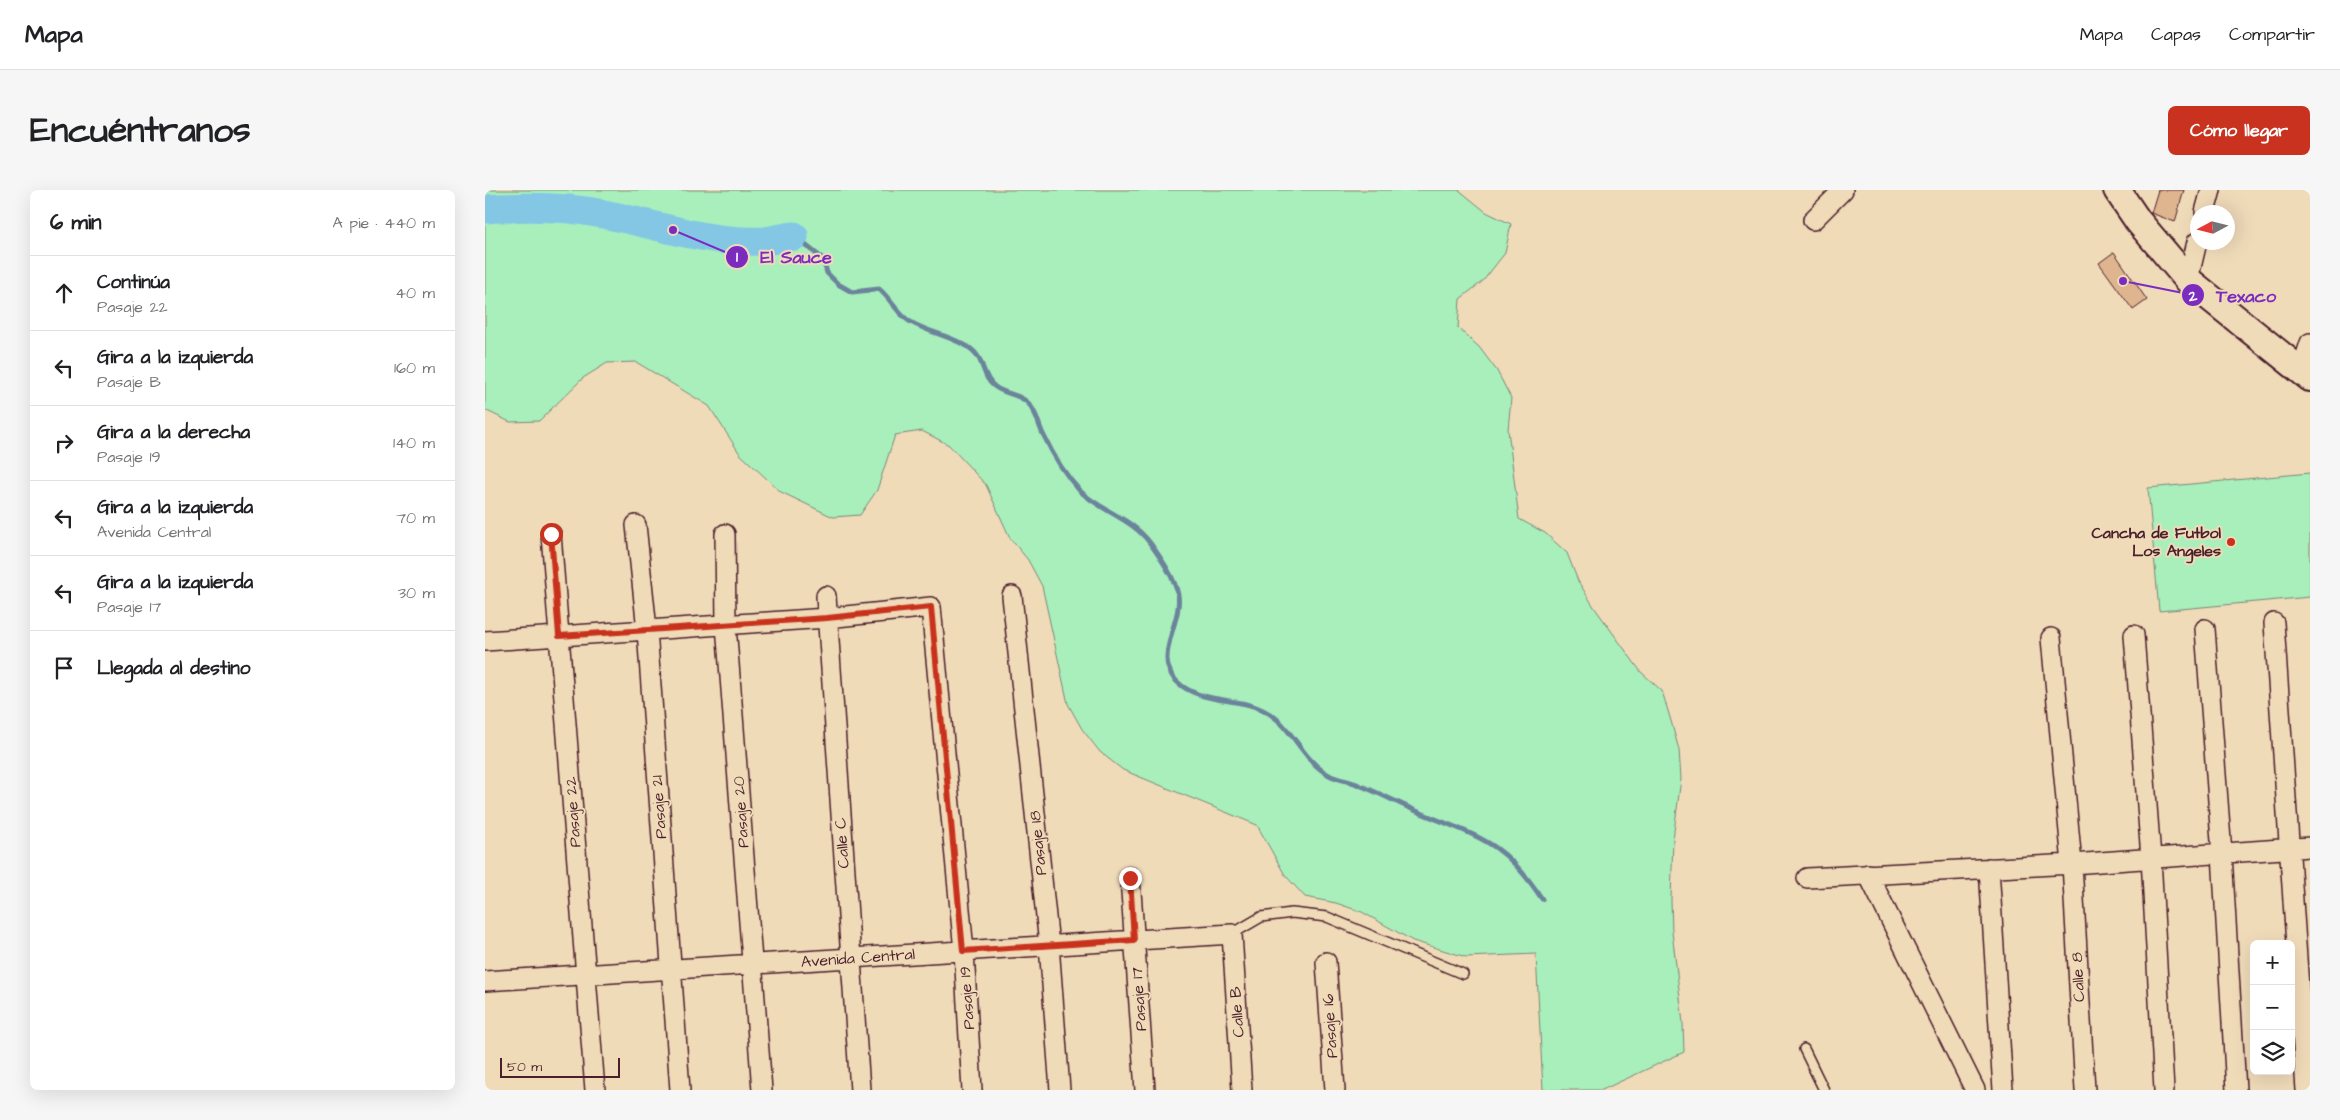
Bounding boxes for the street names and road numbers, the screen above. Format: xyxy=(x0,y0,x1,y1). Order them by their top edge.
street label: Pasaje 21 xyxy=(646,774,672,840)
street label: Pasaje 20 xyxy=(728,775,754,849)
street label: Pasaje 22 xyxy=(560,776,586,848)
street label: Pasaje 18 xyxy=(1024,810,1052,876)
street label: Calle C xyxy=(829,817,855,869)
street label: Avenida Central xyxy=(800,943,916,973)
street label: Calle 8 xyxy=(2066,951,2090,1003)
street label: Pasaje 19 xyxy=(954,966,980,1030)
street label: Pasaje 17 xyxy=(1126,966,1152,1032)
street label: Calle B xyxy=(1224,985,1250,1038)
street label: Pasaje 16 xyxy=(1317,993,1343,1059)

